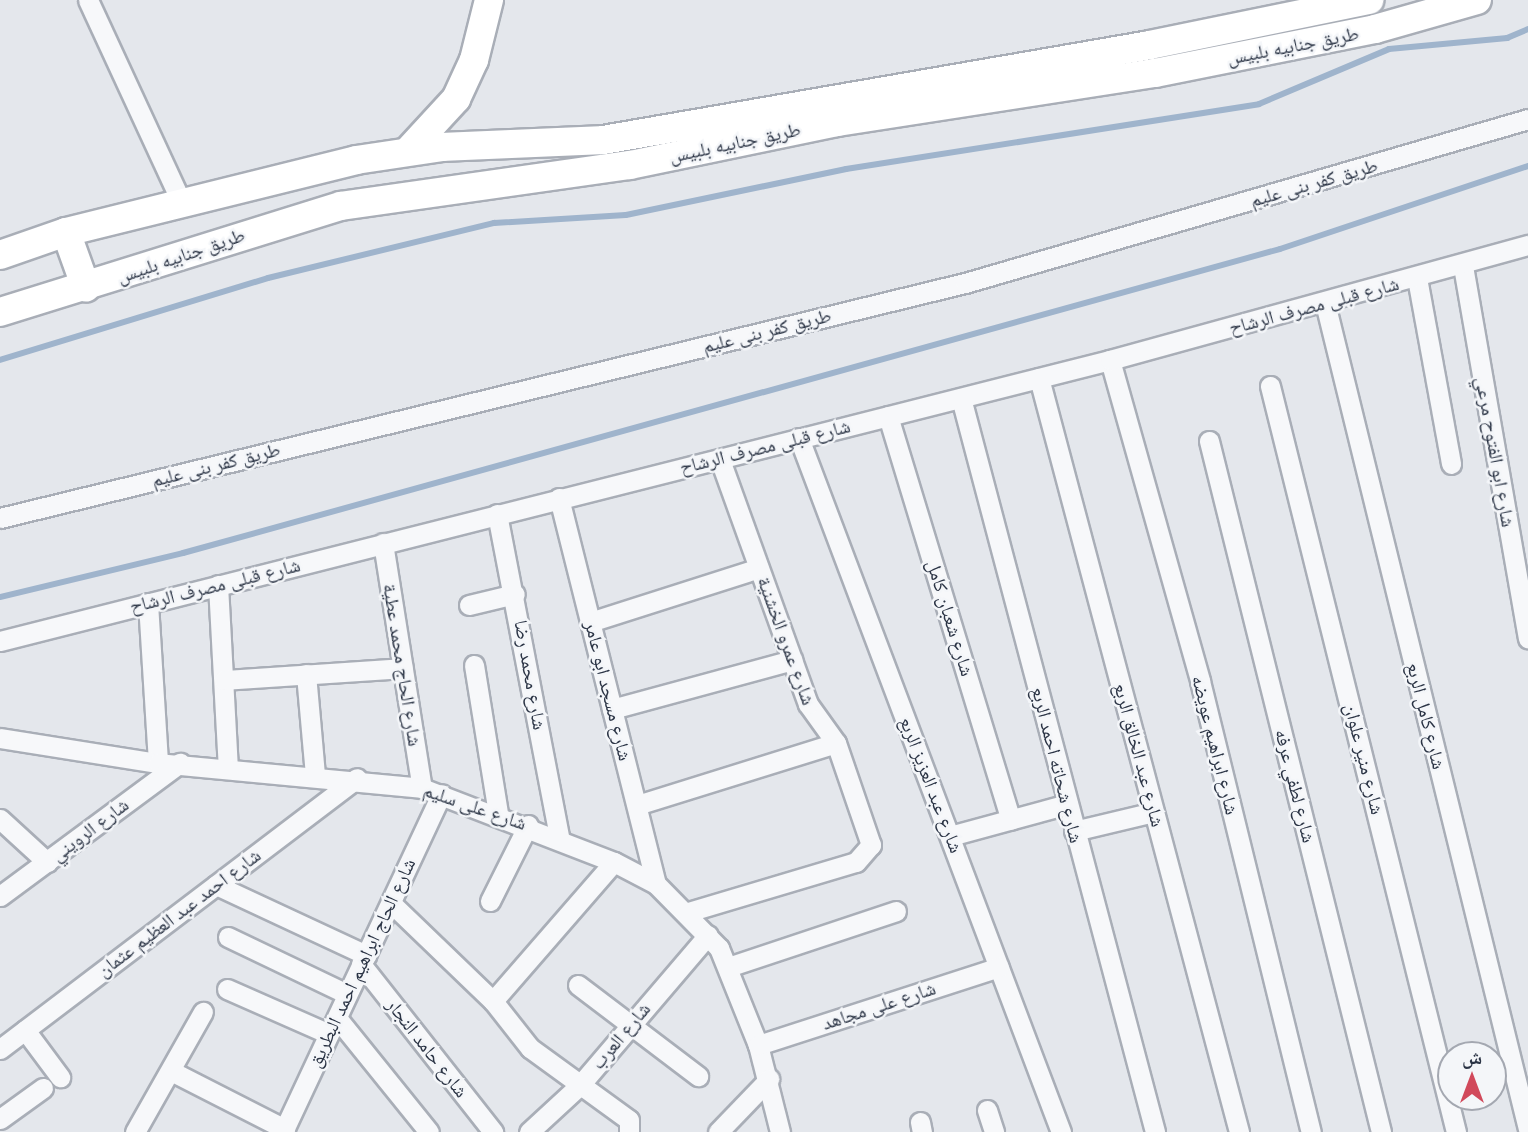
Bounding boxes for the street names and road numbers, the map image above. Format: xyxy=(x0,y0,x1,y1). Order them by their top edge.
street label: طريق جنابيه بلبيس xyxy=(1225,22,1361,70)
street label: طريق جنابيه بلبيس xyxy=(667,118,803,168)
street label: طريق كفر بنى عليم xyxy=(1248,154,1380,212)
street label: طريق جنابيه بلبيس xyxy=(114,223,248,289)
street label: شارع قبلى مصرف الرشاح xyxy=(1227,272,1401,340)
street label: طريق كفر بنى عليم xyxy=(700,304,834,358)
street label: شارع ابو الفتوح مرعي xyxy=(1471,375,1519,529)
street label: شارع قبلى مصرف الرشاح xyxy=(677,415,853,479)
street label: طريق كفر بنى عليم xyxy=(149,438,283,492)
street label: شارع قبلى مصرف الرشاح xyxy=(127,554,303,618)
street label: شارع شعبان كامل xyxy=(921,557,979,679)
street label: شارع عمرو الخشنية xyxy=(752,574,820,708)
street label: شارع الحاج محمد عطية xyxy=(378,582,426,748)
street label: شارع محمد رضا xyxy=(509,618,551,732)
street label: شارع مسجد ابو عامر xyxy=(580,619,636,763)
street label: شارع كامل الربع xyxy=(1402,660,1450,772)
street label: شارع ابراهيم عويضه xyxy=(1187,673,1243,817)
street label: شارع عبد الخالق الربع xyxy=(1109,681,1169,829)
street label: شارع شحاته احمد الربع xyxy=(1027,685,1087,845)
street label: شارع منير علوان xyxy=(1339,701,1389,817)
street label: شارع عبد العزيز الربع xyxy=(895,714,967,856)
street label: شارع لطفي عرفه xyxy=(1270,727,1320,845)
street label: شارع على سليم xyxy=(421,779,529,835)
street label: شارع الرويني xyxy=(47,793,133,867)
street label: شارع احمد عبد العظيم عثمان xyxy=(93,844,265,982)
street label: شارع الحاج ابراهيم احمد البطريق xyxy=(303,855,421,1071)
street label: شارع على مجاهد xyxy=(819,977,939,1035)
street label: شارع حامد النجار xyxy=(381,994,473,1102)
street label: شارع العرب xyxy=(587,998,655,1074)

